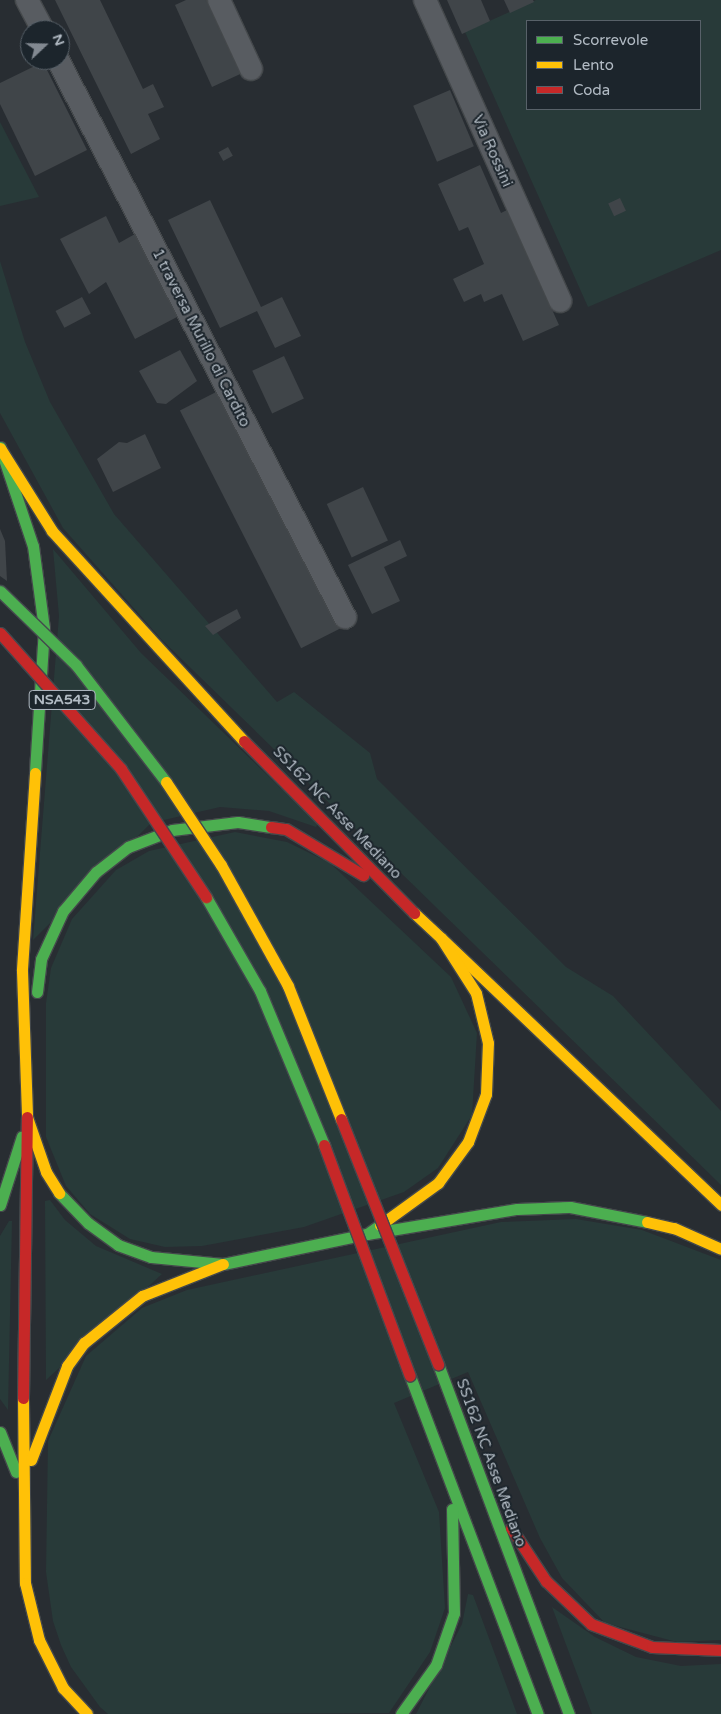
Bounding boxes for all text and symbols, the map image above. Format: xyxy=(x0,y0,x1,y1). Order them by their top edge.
north arrow xyxy=(20,20,70,70)
legend xyxy=(526,20,701,110)
text: Scorrevole xyxy=(573,31,648,49)
text: N xyxy=(49,32,68,48)
text: Lento xyxy=(573,56,614,74)
text: Coda xyxy=(573,81,610,99)
street label: Via Rossini xyxy=(468,112,516,190)
street label: 1 traversa Murillo di Cardito xyxy=(148,246,254,430)
road number: NSA543 xyxy=(28,688,96,712)
street label: SS162 NC Asse Mediano xyxy=(269,743,405,883)
street label: SS162 NC Asse Mediano xyxy=(452,1376,530,1550)

